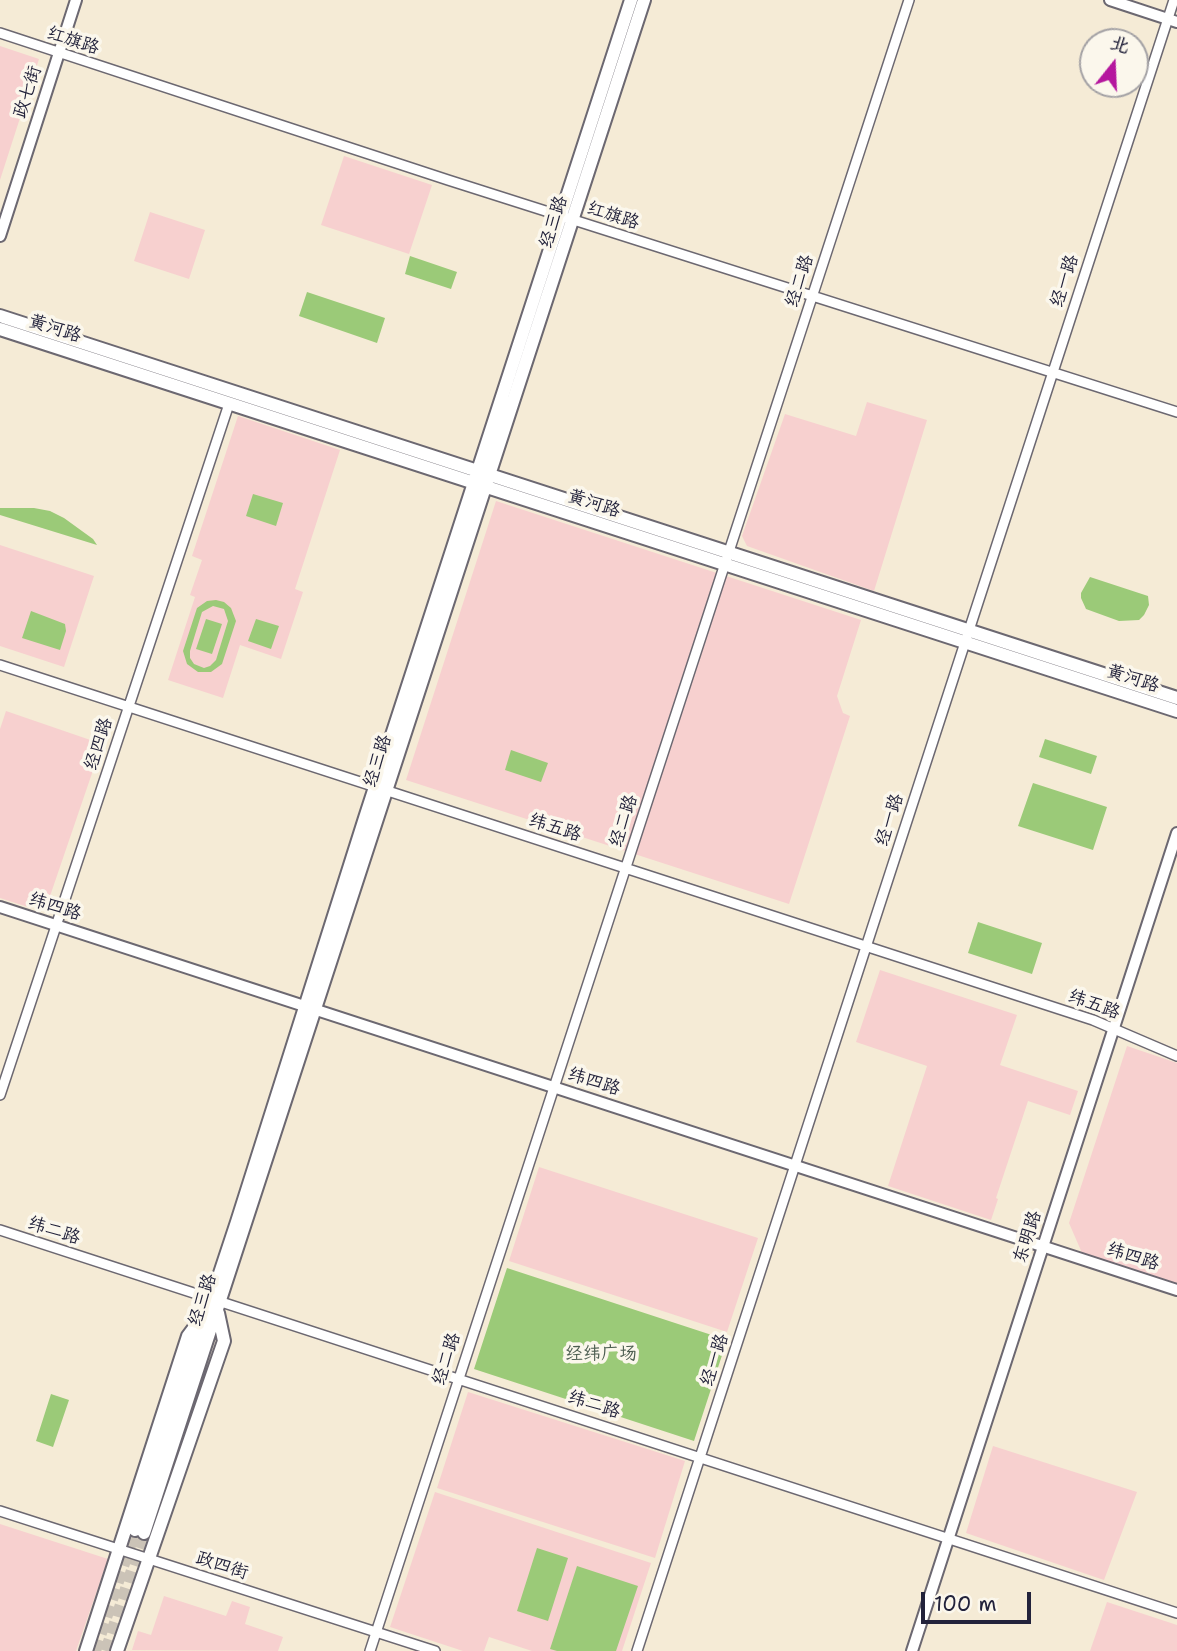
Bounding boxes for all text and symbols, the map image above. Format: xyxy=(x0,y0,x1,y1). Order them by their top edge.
street label: 红旗路 xyxy=(44,22,102,60)
north arrow xyxy=(1079,28,1149,98)
text: 北 xyxy=(1107,30,1133,59)
street label: 政七街 xyxy=(9,63,47,121)
street label: 经三路 xyxy=(535,193,573,251)
street label: 红旗路 xyxy=(584,197,642,235)
street label: 经二路 xyxy=(781,252,819,310)
street label: 经一路 xyxy=(1046,252,1084,310)
street label: 黄河路 xyxy=(26,310,84,348)
street label: 黄河路 xyxy=(565,485,623,523)
street label: 黄河路 xyxy=(1104,660,1162,698)
street label: 经四路 xyxy=(80,715,118,773)
street label: 经三路 xyxy=(359,732,397,790)
street label: 经一路 xyxy=(871,791,909,849)
street label: 经二路 xyxy=(605,792,643,850)
street label: 纬五路 xyxy=(526,809,584,847)
street label: 纬四路 xyxy=(26,888,84,926)
street label: 纬五路 xyxy=(1065,986,1123,1024)
street label: 纬四路 xyxy=(565,1063,623,1101)
street label: 东明路 xyxy=(1009,1208,1047,1266)
street label: 纬二路 xyxy=(25,1212,83,1250)
street label: 纬四路 xyxy=(1104,1238,1162,1276)
street label: 经三路 xyxy=(184,1271,222,1329)
street label: 经二路 xyxy=(428,1330,466,1388)
street label: 经一路 xyxy=(696,1331,734,1389)
park label: 经纬广场 xyxy=(565,1343,637,1365)
street label: 纬二路 xyxy=(565,1386,623,1424)
street label: 政四街 xyxy=(193,1547,251,1585)
scale bar xyxy=(925,1578,1035,1622)
text: 100 m xyxy=(934,1590,997,1618)

